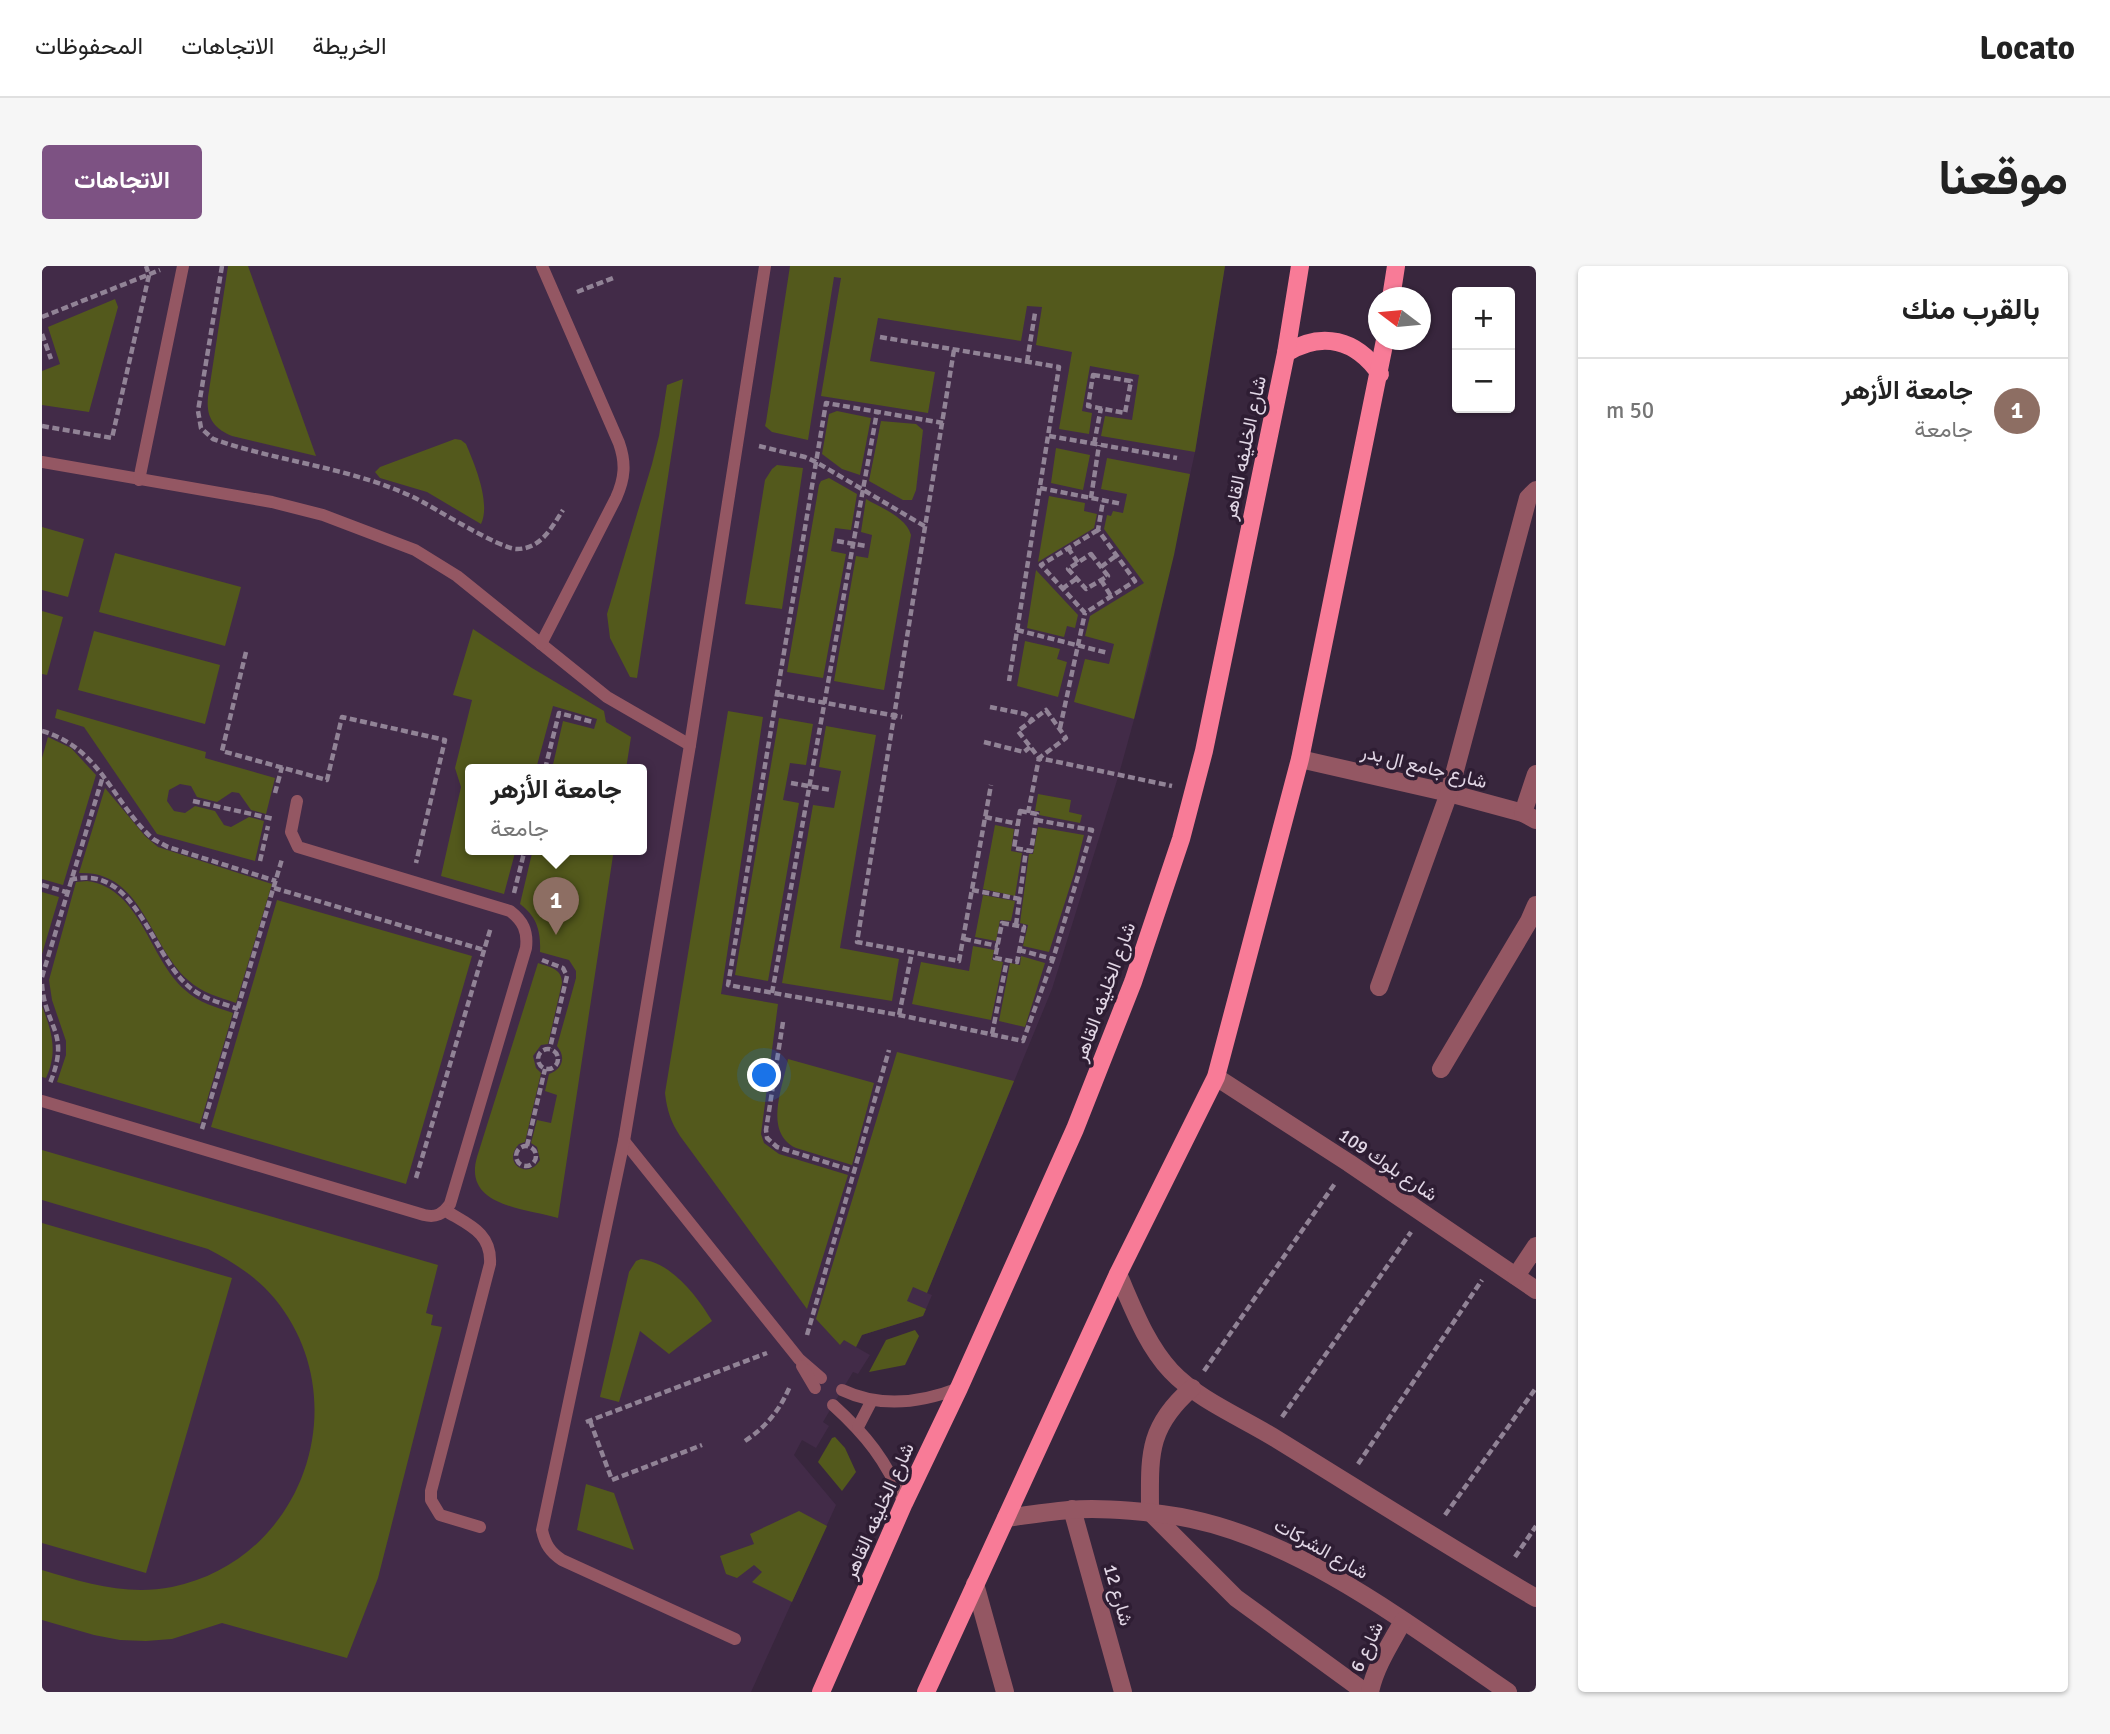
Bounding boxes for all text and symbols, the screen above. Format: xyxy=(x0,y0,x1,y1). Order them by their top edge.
text: Locato xyxy=(1979,28,2075,69)
text: المحفوظات xyxy=(35,31,143,61)
text: الاتجاهات xyxy=(181,31,274,61)
text: الخريطة xyxy=(312,31,387,61)
button: الاتجاهات xyxy=(42,145,202,219)
text: موقعنا xyxy=(1938,148,2068,208)
north arrow xyxy=(1368,287,1431,350)
map controls xyxy=(1452,287,1515,413)
button: + xyxy=(1452,287,1515,350)
text: بالقرب منك xyxy=(1902,291,2040,328)
button: − xyxy=(1452,350,1515,413)
street label: شارع الخليفه القاهر xyxy=(1218,374,1272,523)
text: جامعة الأزهر xyxy=(1842,375,1973,407)
text: 50 m xyxy=(1606,396,1654,425)
text: 1 xyxy=(2011,396,2023,425)
text: جامعة xyxy=(1914,415,1973,444)
street label: شارع جامع ال بدر xyxy=(1357,740,1489,795)
popup xyxy=(465,764,647,855)
text: جامعة الأزهر xyxy=(490,774,622,806)
text: جامعة xyxy=(490,814,549,843)
pin: 1 xyxy=(533,877,579,935)
street label: شارع الخليفه القاهر xyxy=(1068,919,1141,1066)
your location xyxy=(747,1058,781,1092)
street label: شارع بلوك 109 xyxy=(1334,1123,1442,1207)
street label: شارع الخليفه القاهر xyxy=(838,1439,920,1584)
street label: شارع الشركات xyxy=(1270,1513,1372,1585)
street label: شارع 12 xyxy=(1098,1561,1138,1629)
street label: شارع 6 xyxy=(1345,1618,1389,1676)

